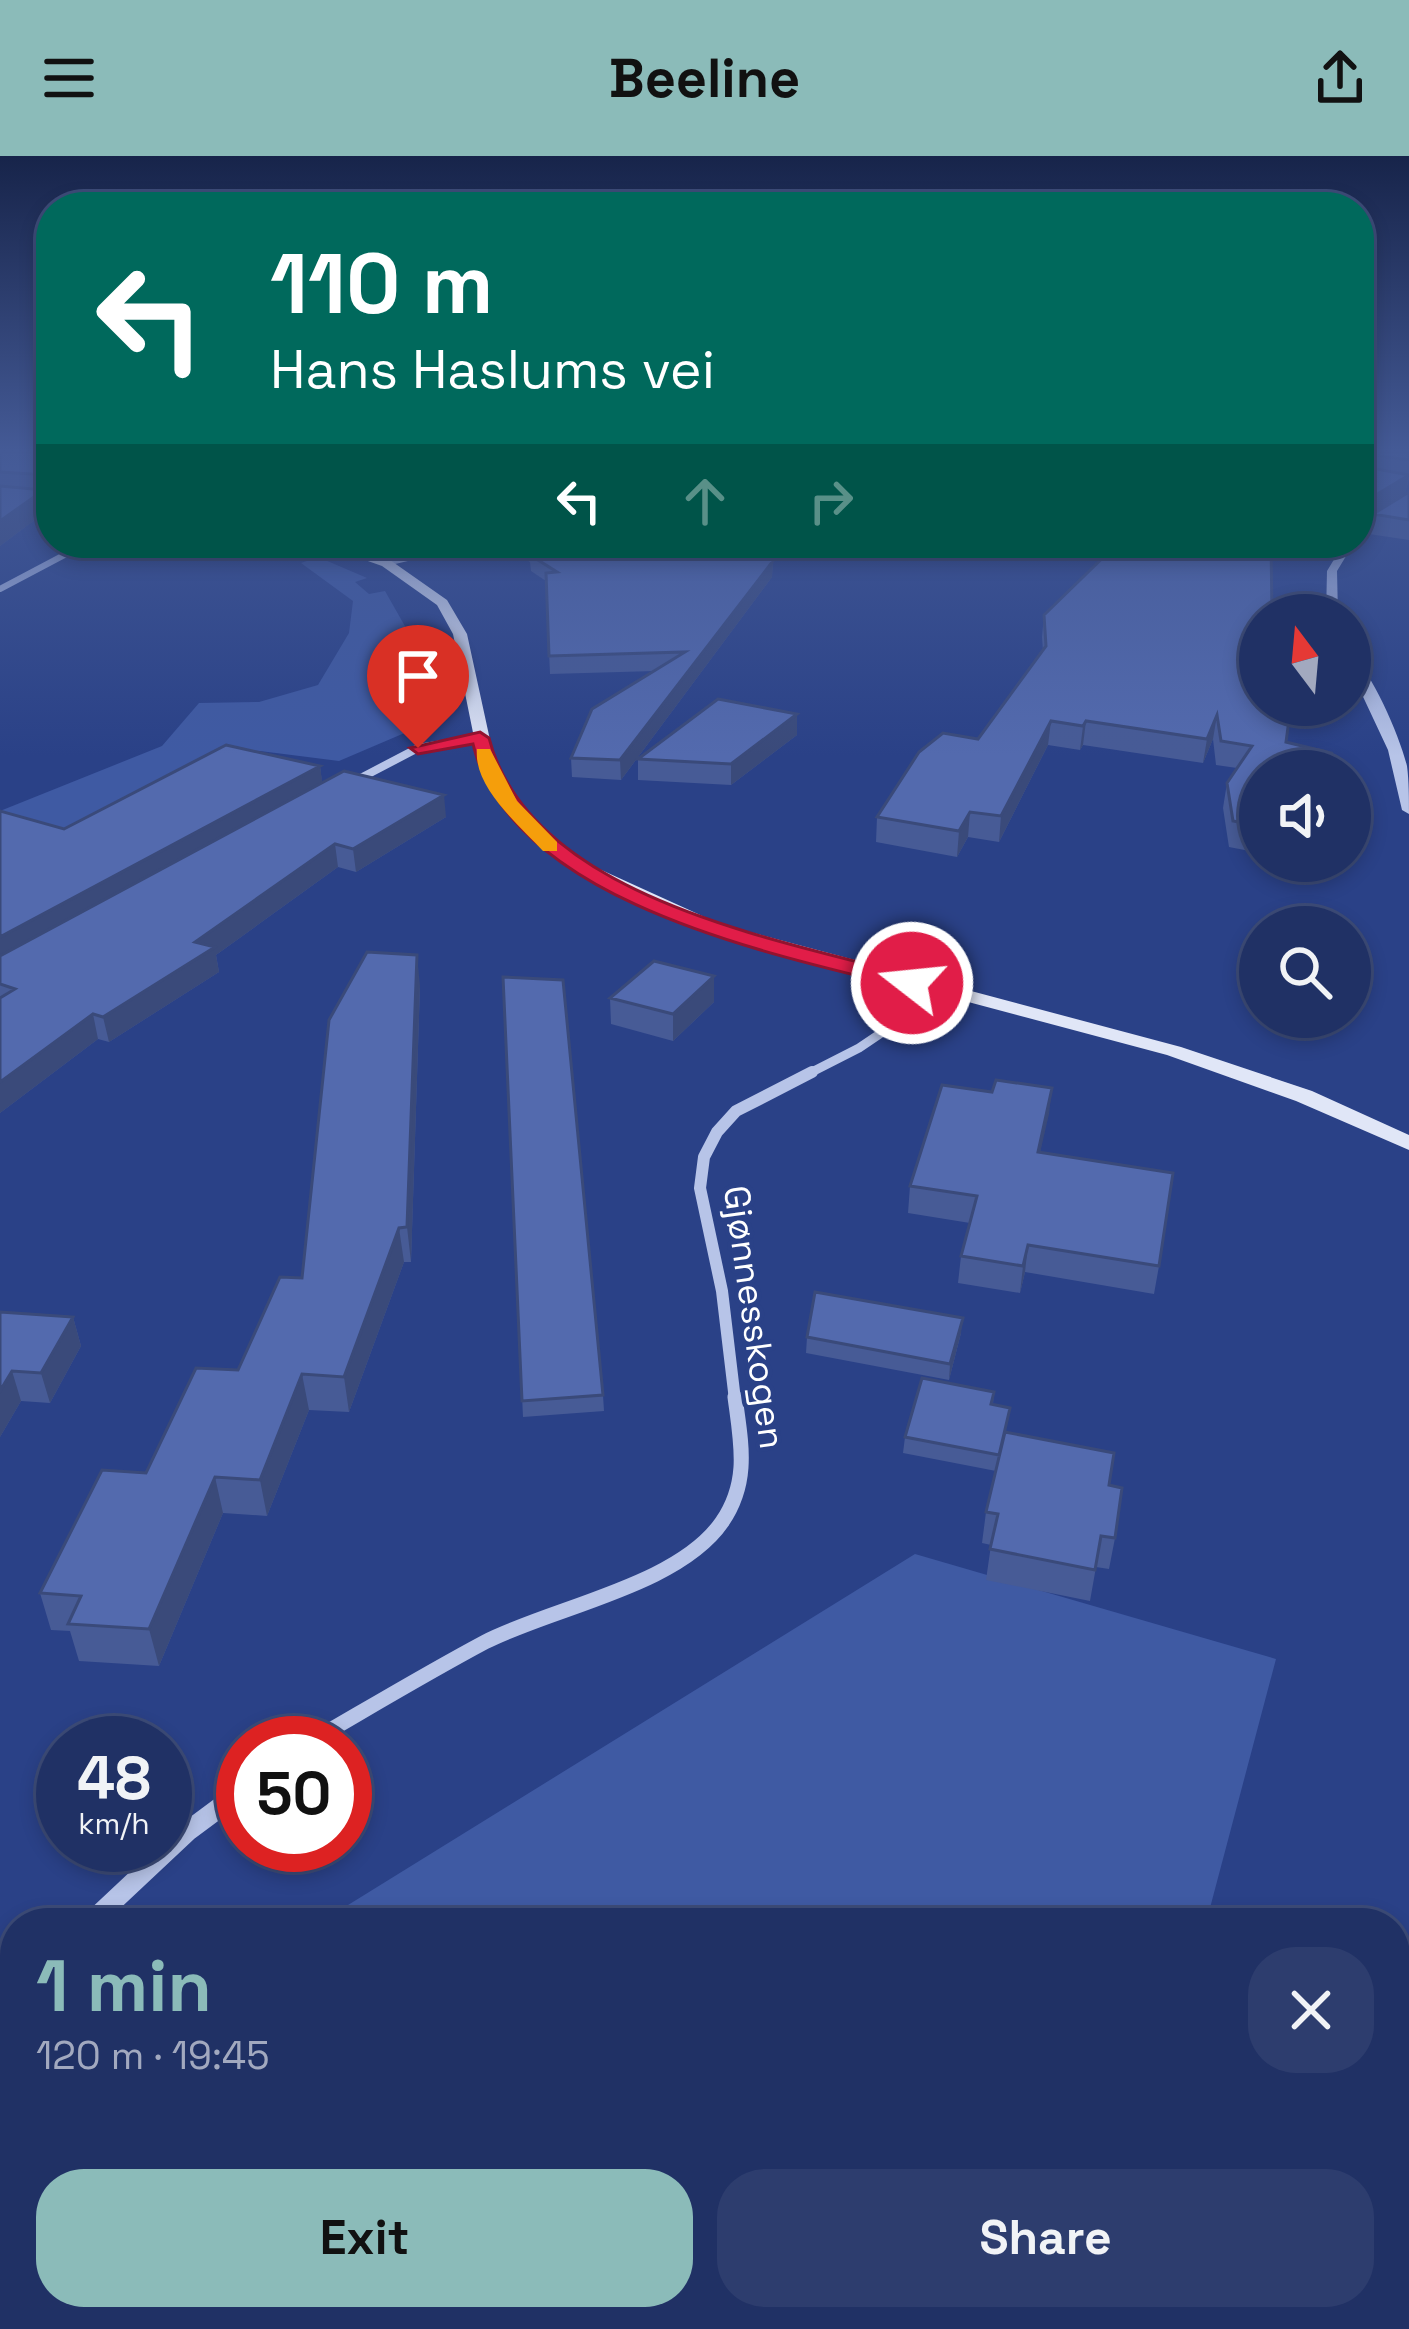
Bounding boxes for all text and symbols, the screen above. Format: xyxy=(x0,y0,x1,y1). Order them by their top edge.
text: Beeline xyxy=(609,44,800,113)
icon: menu xyxy=(36,45,102,111)
icon: share xyxy=(1307,45,1373,111)
text: 110 m xyxy=(270,230,493,338)
icon: left xyxy=(72,240,228,396)
text: Hans Haslums vei xyxy=(270,335,715,404)
icon: left xyxy=(546,468,612,534)
icon: ahead xyxy=(672,468,738,534)
icon: right xyxy=(798,468,864,534)
north arrow xyxy=(1239,594,1371,726)
map controls xyxy=(1239,594,1371,1038)
pin xyxy=(367,625,469,748)
icon: arrive xyxy=(385,643,451,709)
button: sound xyxy=(1239,750,1371,882)
button: search xyxy=(1239,906,1371,1038)
position arrow xyxy=(849,920,975,1046)
street label: Gjønnesskogen xyxy=(713,1183,795,1452)
speed limit sign: 50 xyxy=(216,1716,372,1872)
text: 48 xyxy=(77,1740,151,1817)
text: km/h xyxy=(78,1804,150,1843)
text: 1 min xyxy=(36,1940,212,2032)
button: close xyxy=(1248,1947,1374,2073)
text: 120 m · 19:45 xyxy=(36,2031,270,2080)
button: Exit xyxy=(36,2169,693,2307)
button: Share xyxy=(717,2169,1374,2307)

